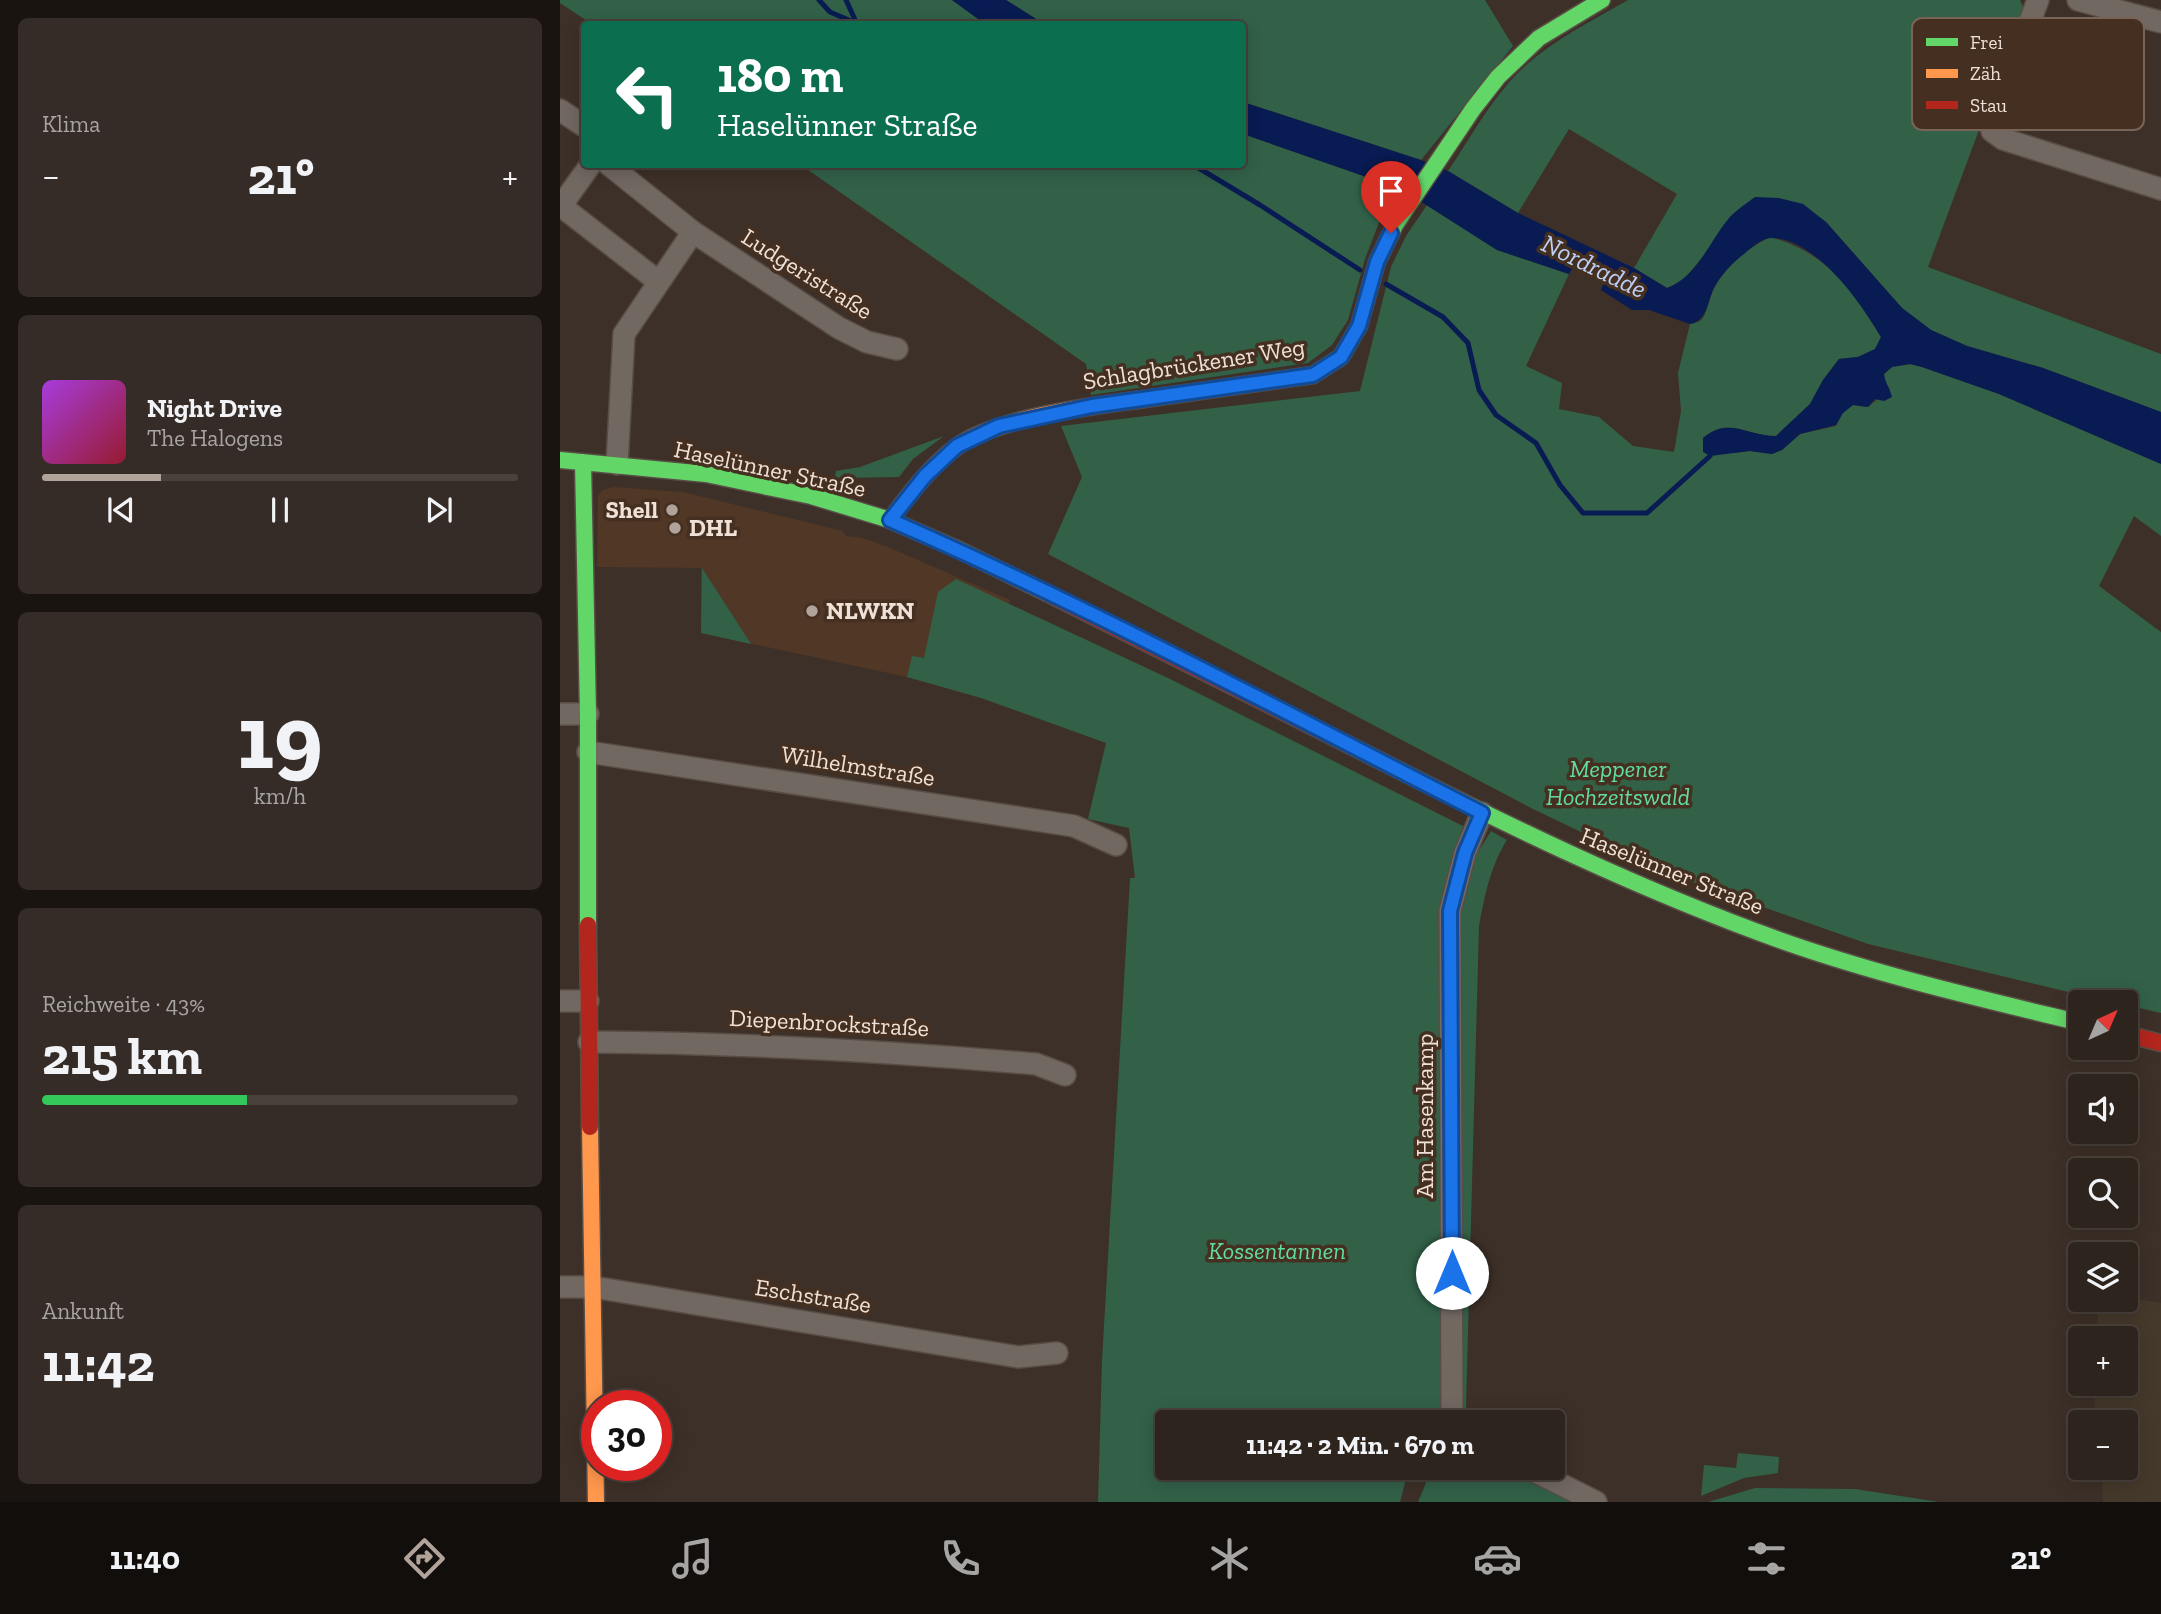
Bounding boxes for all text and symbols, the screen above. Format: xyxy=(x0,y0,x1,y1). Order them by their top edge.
legend xyxy=(1912,18,2144,130)
text: Frei xyxy=(1970,31,2003,54)
text: 180 m xyxy=(717,46,844,105)
icon: left xyxy=(602,49,693,140)
text: Zäh xyxy=(1970,62,2001,85)
text: Stau xyxy=(1970,94,2007,117)
text: Haselünner Straße xyxy=(717,106,977,144)
text: Klima xyxy=(42,110,100,138)
text: 21° xyxy=(247,145,314,207)
text: − xyxy=(42,153,60,199)
text: + xyxy=(502,153,518,199)
pin xyxy=(1361,161,1421,233)
icon: arrive xyxy=(1372,172,1410,210)
street label: Ludgeristraße xyxy=(736,222,878,325)
water label: Nordradde xyxy=(1536,227,1652,305)
street label: Schlagbrückener Weg xyxy=(1081,332,1307,395)
text: Night Drive xyxy=(147,392,282,424)
text: The Halogens xyxy=(147,424,283,452)
street label: Haselünner Straße xyxy=(672,434,869,503)
icon: previous xyxy=(102,491,140,529)
icon: pause xyxy=(261,491,299,529)
icon: next xyxy=(420,491,458,529)
place label: Shell xyxy=(605,495,658,524)
marker: Shell xyxy=(664,502,680,518)
place label: DHL xyxy=(689,513,738,542)
marker: DHL xyxy=(667,520,683,536)
place label: NLWKN xyxy=(826,596,914,625)
marker: NLWKN xyxy=(804,603,820,619)
text: 19 xyxy=(237,682,323,791)
street label: Wilhelmstraße xyxy=(779,739,937,792)
park label: Meppener Hochzeitswald xyxy=(1546,754,1690,811)
text: km/h xyxy=(254,782,306,810)
street label: Haselünner Straße xyxy=(1576,820,1768,921)
text: Reichweite · 43% xyxy=(42,990,205,1018)
north arrow xyxy=(2068,990,2138,1060)
map controls xyxy=(2068,990,2138,1480)
street label: Diepenbrockstraße xyxy=(728,1003,930,1042)
text: 215 km xyxy=(42,1025,202,1087)
street label: Am Hasenkamp xyxy=(1410,1034,1439,1198)
button: sound xyxy=(2068,1074,2138,1144)
button: search xyxy=(2068,1158,2138,1228)
park label: Kossentannen xyxy=(1208,1236,1346,1265)
position arrow xyxy=(1415,1236,1489,1310)
button: layers xyxy=(2068,1242,2138,1312)
street label: Eschstraße xyxy=(753,1272,873,1319)
text: Ankunft xyxy=(42,1297,124,1325)
button: + xyxy=(2068,1326,2138,1396)
text: 11:42 xyxy=(42,1332,154,1394)
speed limit sign: 30 xyxy=(581,1390,672,1481)
button: − xyxy=(2068,1410,2138,1480)
text: 11:42 · 2 Min. · 670 m xyxy=(1246,1429,1474,1461)
icon: directions xyxy=(400,1534,449,1583)
icon: music xyxy=(668,1534,717,1583)
icon: phone xyxy=(936,1534,985,1583)
icon: climate xyxy=(1205,1534,1254,1583)
icon: car xyxy=(1473,1534,1522,1583)
icon: filters xyxy=(1742,1534,1791,1583)
text: 11:40 xyxy=(110,1539,180,1577)
text: 21° xyxy=(2010,1539,2051,1577)

